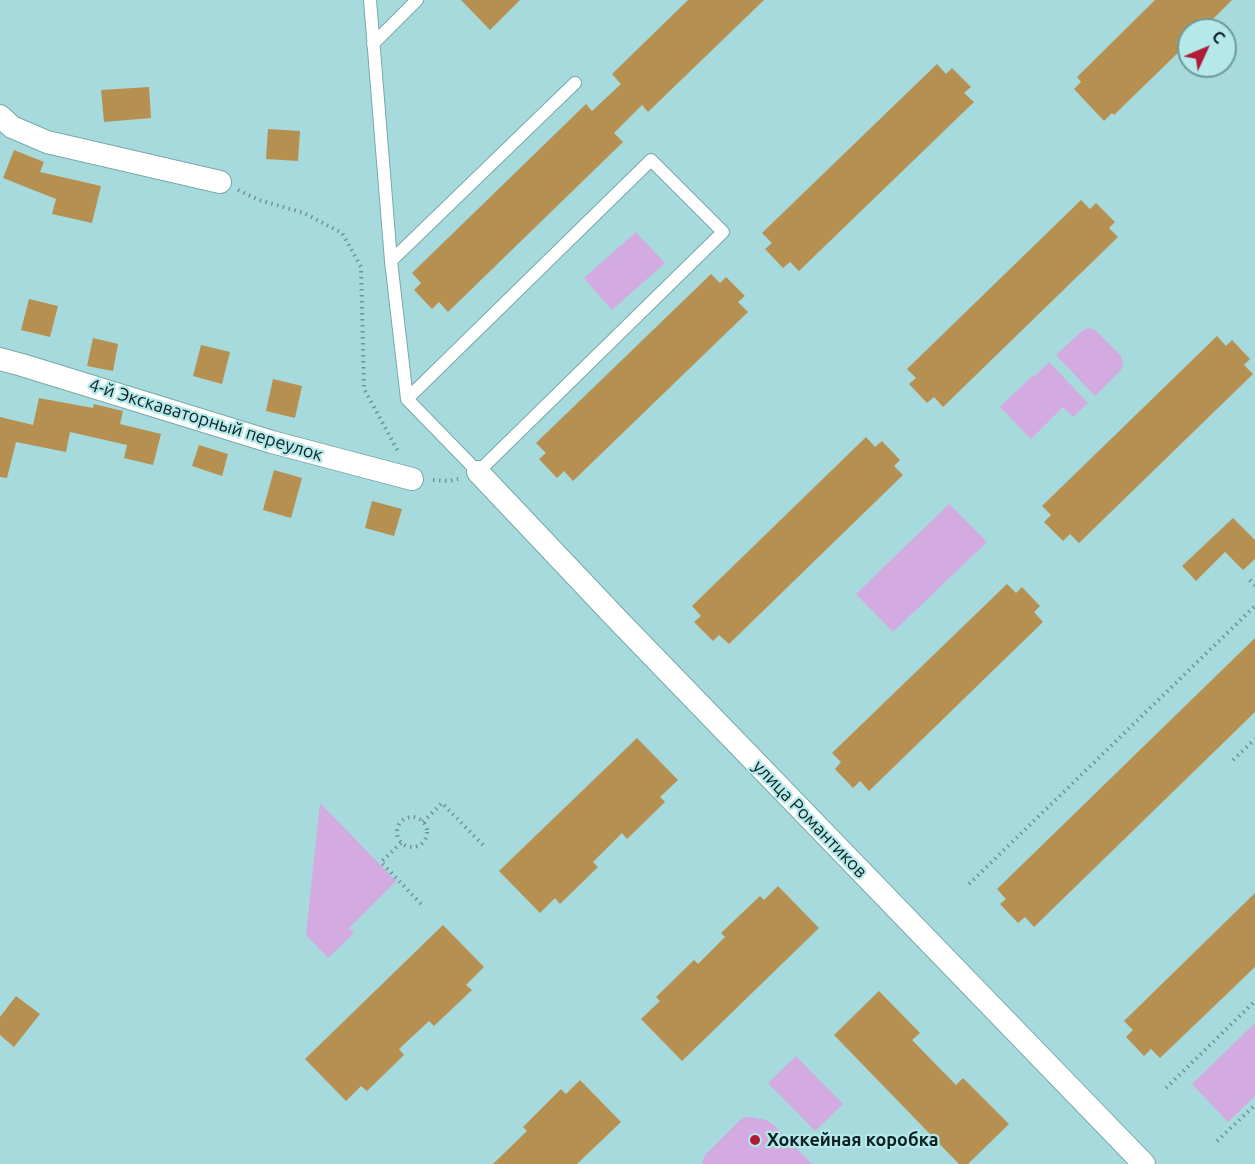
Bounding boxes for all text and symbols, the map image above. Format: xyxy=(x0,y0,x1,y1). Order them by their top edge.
north arrow xyxy=(1177,18,1237,78)
text: С xyxy=(1208,27,1229,47)
street label: 4-й Экскаваторный переулок xyxy=(86,374,326,466)
street label: улица Романтиков xyxy=(748,756,872,882)
place label: Хоккейная коробка xyxy=(767,1129,938,1151)
marker: Хоккейная коробка xyxy=(748,1133,762,1147)

